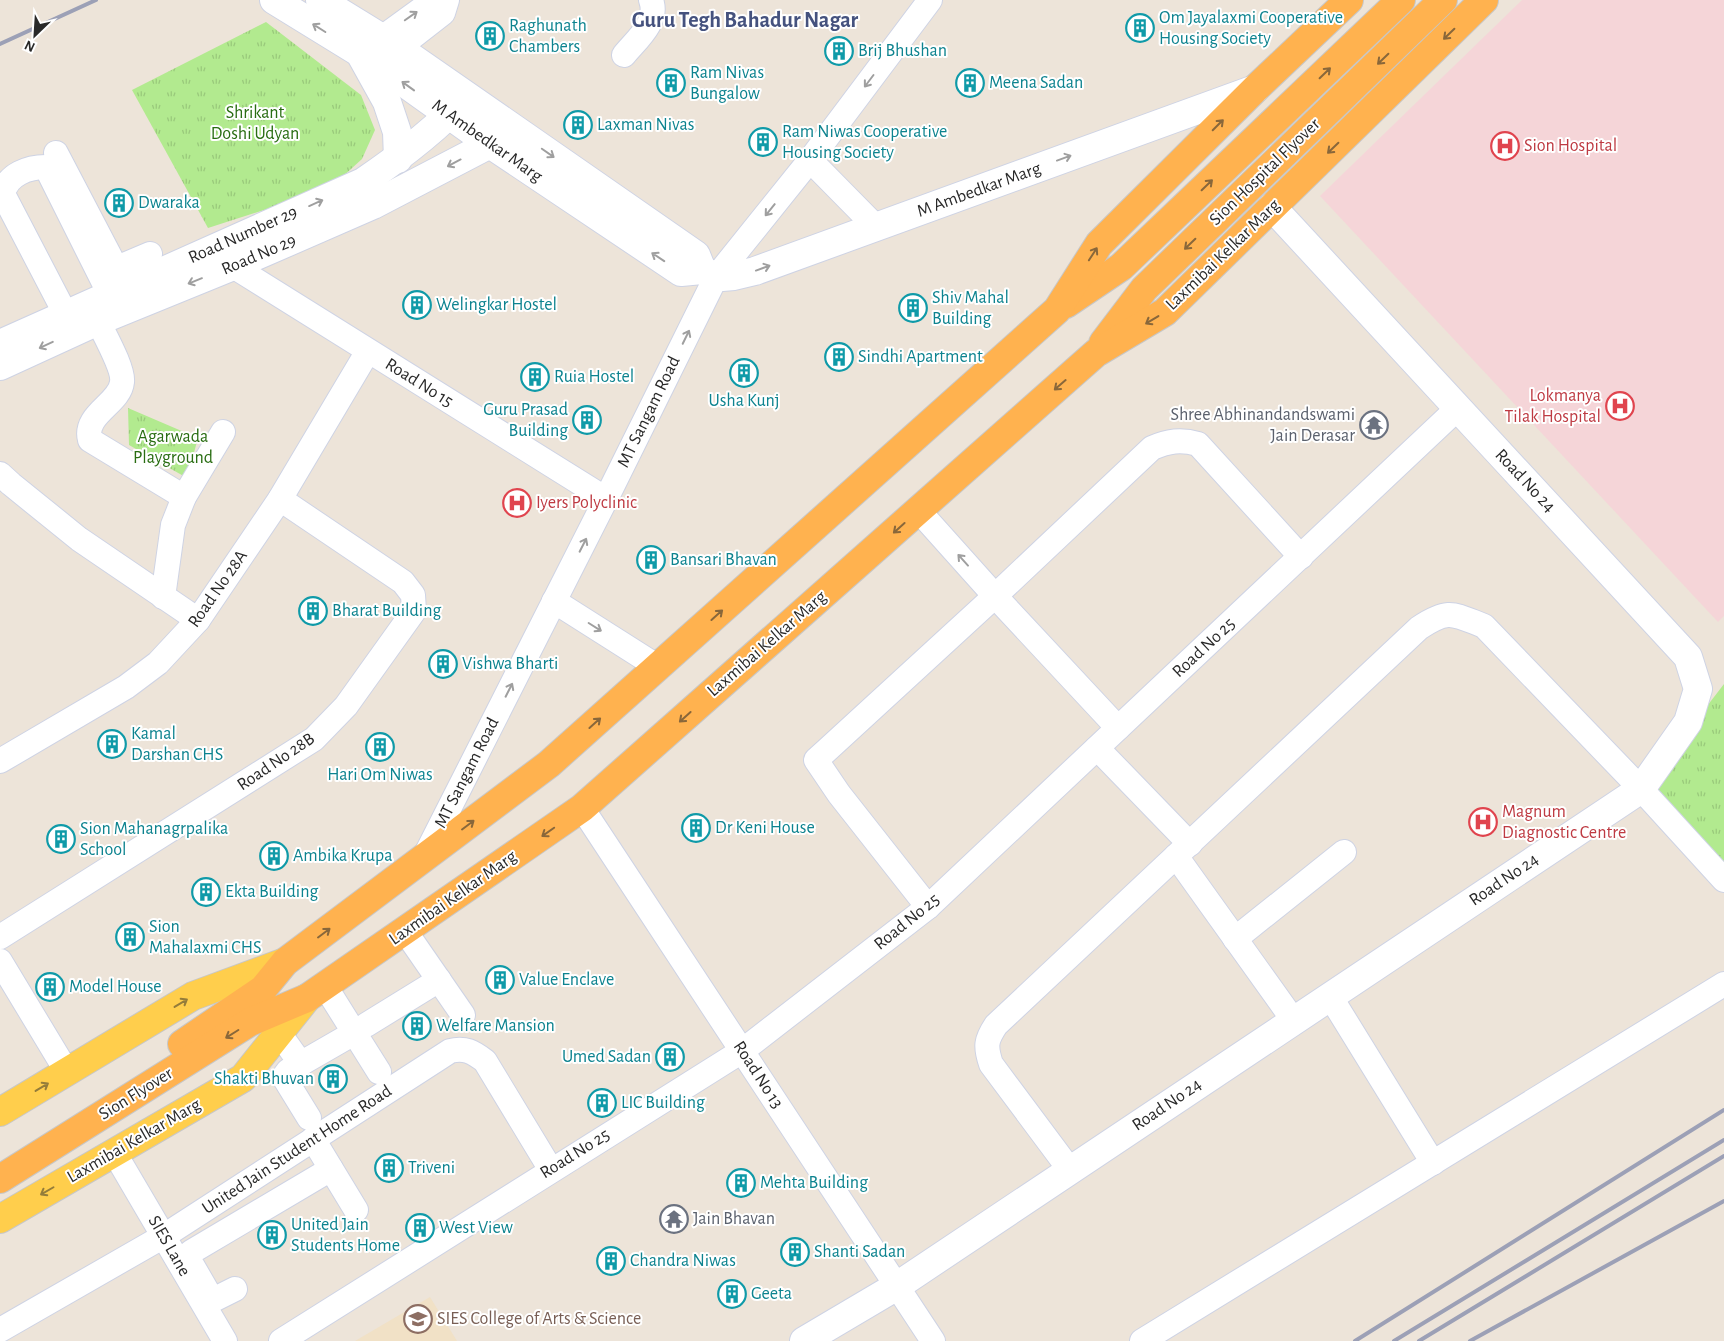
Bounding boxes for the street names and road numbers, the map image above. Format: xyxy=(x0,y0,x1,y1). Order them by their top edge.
street label: M Ambedkar Marg xyxy=(429,96,546,186)
street label: Sion Hospital Flyover xyxy=(1206,115,1324,229)
street label: M Ambedkar Marg xyxy=(915,159,1043,221)
street label: Laxmibai Kelkar Marg xyxy=(1162,196,1284,314)
street label: Road Number 29 xyxy=(186,203,300,267)
street label: Road No 29 xyxy=(219,231,299,279)
street label: MT Sangam Road xyxy=(614,353,684,471)
street label: Road No 15 xyxy=(382,355,456,411)
street label: Road No 24 xyxy=(1491,446,1559,516)
street label: Road No 28A xyxy=(185,547,251,631)
street label: Laxmibai Kelkar Marg xyxy=(704,588,830,700)
street label: Road No 25 xyxy=(1169,615,1239,681)
street label: MT Sangam Road xyxy=(431,715,503,831)
street label: Road No 28B xyxy=(234,730,318,794)
street label: Laxmibai Kelkar Marg xyxy=(386,847,520,949)
street label: Road No 24 xyxy=(1466,850,1542,910)
street label: Road No 25 xyxy=(871,890,943,954)
street label: Road No 13 xyxy=(730,1038,786,1112)
street label: Sion Flyover xyxy=(96,1064,176,1124)
street label: Road No 24 xyxy=(1129,1075,1205,1135)
street label: United Jain Student Home Road xyxy=(199,1082,395,1218)
street label: Laxmibai Kelkar Marg xyxy=(64,1095,204,1187)
street label: Road No 25 xyxy=(537,1126,613,1182)
street label: SIES Lane xyxy=(145,1213,193,1279)

